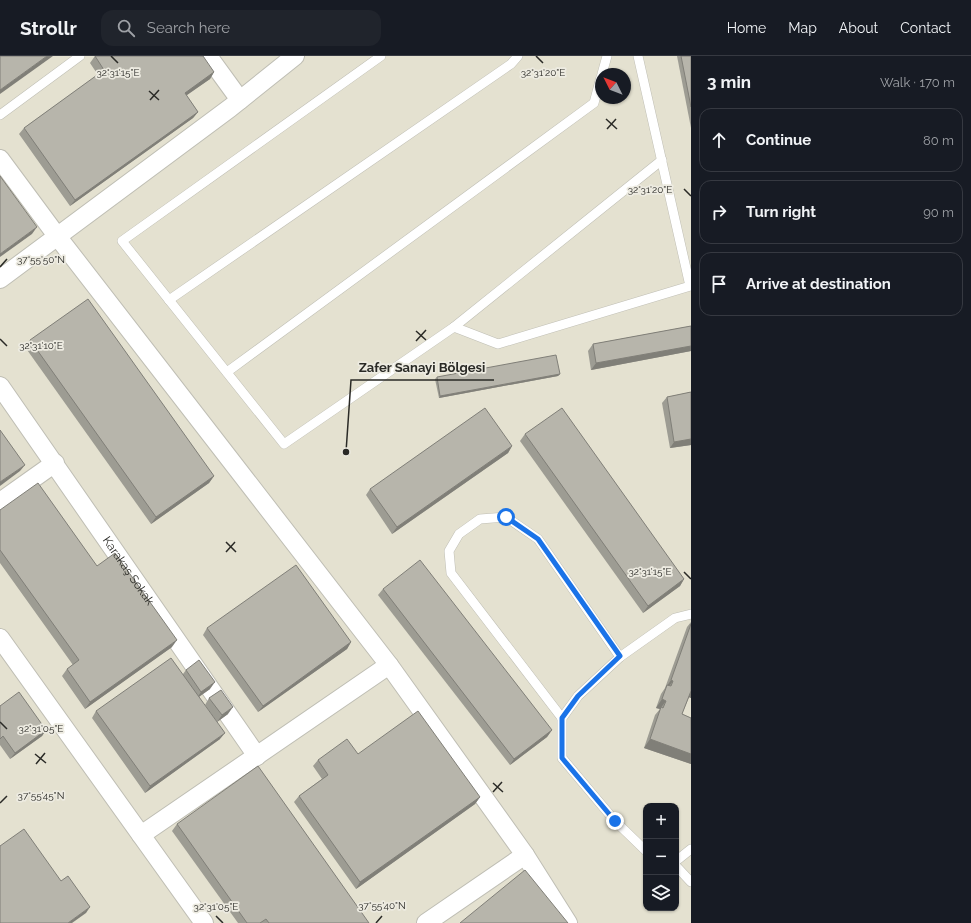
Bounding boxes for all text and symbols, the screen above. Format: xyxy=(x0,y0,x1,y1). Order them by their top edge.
search box xyxy=(101,10,381,46)
text: Strollr xyxy=(20,17,77,39)
icon: search xyxy=(115,17,137,39)
text: Search here xyxy=(147,19,230,37)
text: Home xyxy=(727,20,766,36)
text: Map xyxy=(788,20,817,36)
text: About xyxy=(839,20,878,36)
text: Contact xyxy=(900,20,951,36)
text: 32°31'15"E xyxy=(96,67,140,78)
text: 32°31'20"E xyxy=(521,67,565,78)
north arrow xyxy=(595,68,631,104)
text: 3 min xyxy=(707,72,751,92)
text: Walk · 170 m xyxy=(880,75,955,90)
icon: ahead xyxy=(708,129,730,151)
text: Continue xyxy=(746,131,811,149)
text: 80 m xyxy=(923,133,954,148)
text: 32°31'20"E xyxy=(628,184,672,195)
icon: right xyxy=(708,201,730,223)
text: Turn right xyxy=(746,203,816,221)
text: 90 m xyxy=(923,205,954,220)
text: 37°55'50"N xyxy=(17,254,65,265)
icon: arrive xyxy=(708,273,730,295)
text: Arrive at destination xyxy=(746,275,891,293)
text: 32°31'10"E xyxy=(19,340,63,351)
callout: Zafer Sanayi Bölgesi xyxy=(351,355,494,380)
text: Zafer Sanayi Bölgesi xyxy=(359,360,485,375)
route start xyxy=(497,508,515,526)
street label: Karakaş Sokak xyxy=(100,534,157,608)
text: 32°31'15"E xyxy=(628,566,672,577)
text: 32°31'05"E xyxy=(19,723,63,734)
text: 37°55'45"N xyxy=(18,790,64,801)
map controls xyxy=(643,803,679,911)
button: + xyxy=(643,803,679,839)
route end xyxy=(606,812,624,830)
button: − xyxy=(643,839,679,875)
button: layers xyxy=(643,875,679,911)
text: 37°55'40"N xyxy=(358,900,406,911)
text: 32°31'05"E xyxy=(194,901,238,912)

